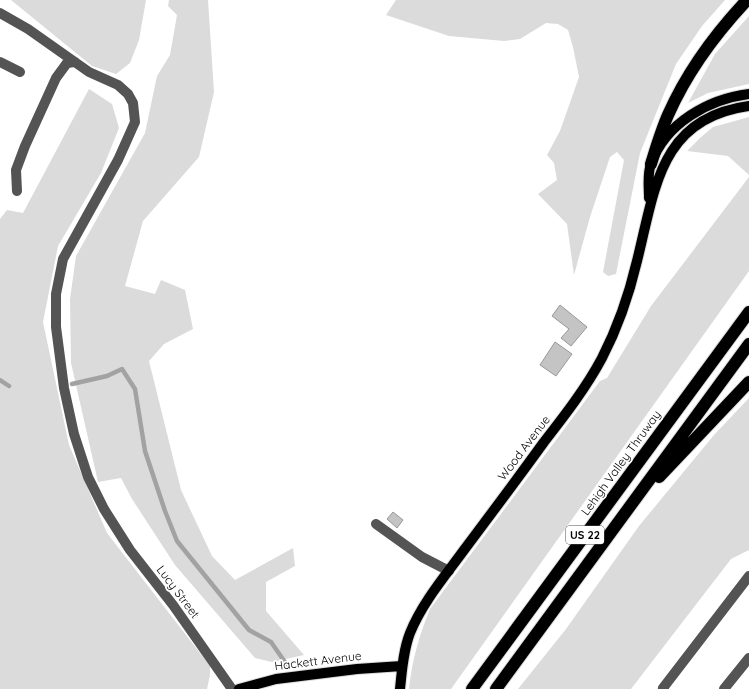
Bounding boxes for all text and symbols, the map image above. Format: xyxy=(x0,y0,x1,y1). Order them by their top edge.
street label: Lehigh Valley Thruway xyxy=(577,407,664,518)
street label: Wood Avenue xyxy=(494,412,553,483)
road number: US 22 xyxy=(566,526,604,544)
street label: Lucy Street xyxy=(154,562,203,621)
street label: Hackett Avenue xyxy=(274,648,362,673)

